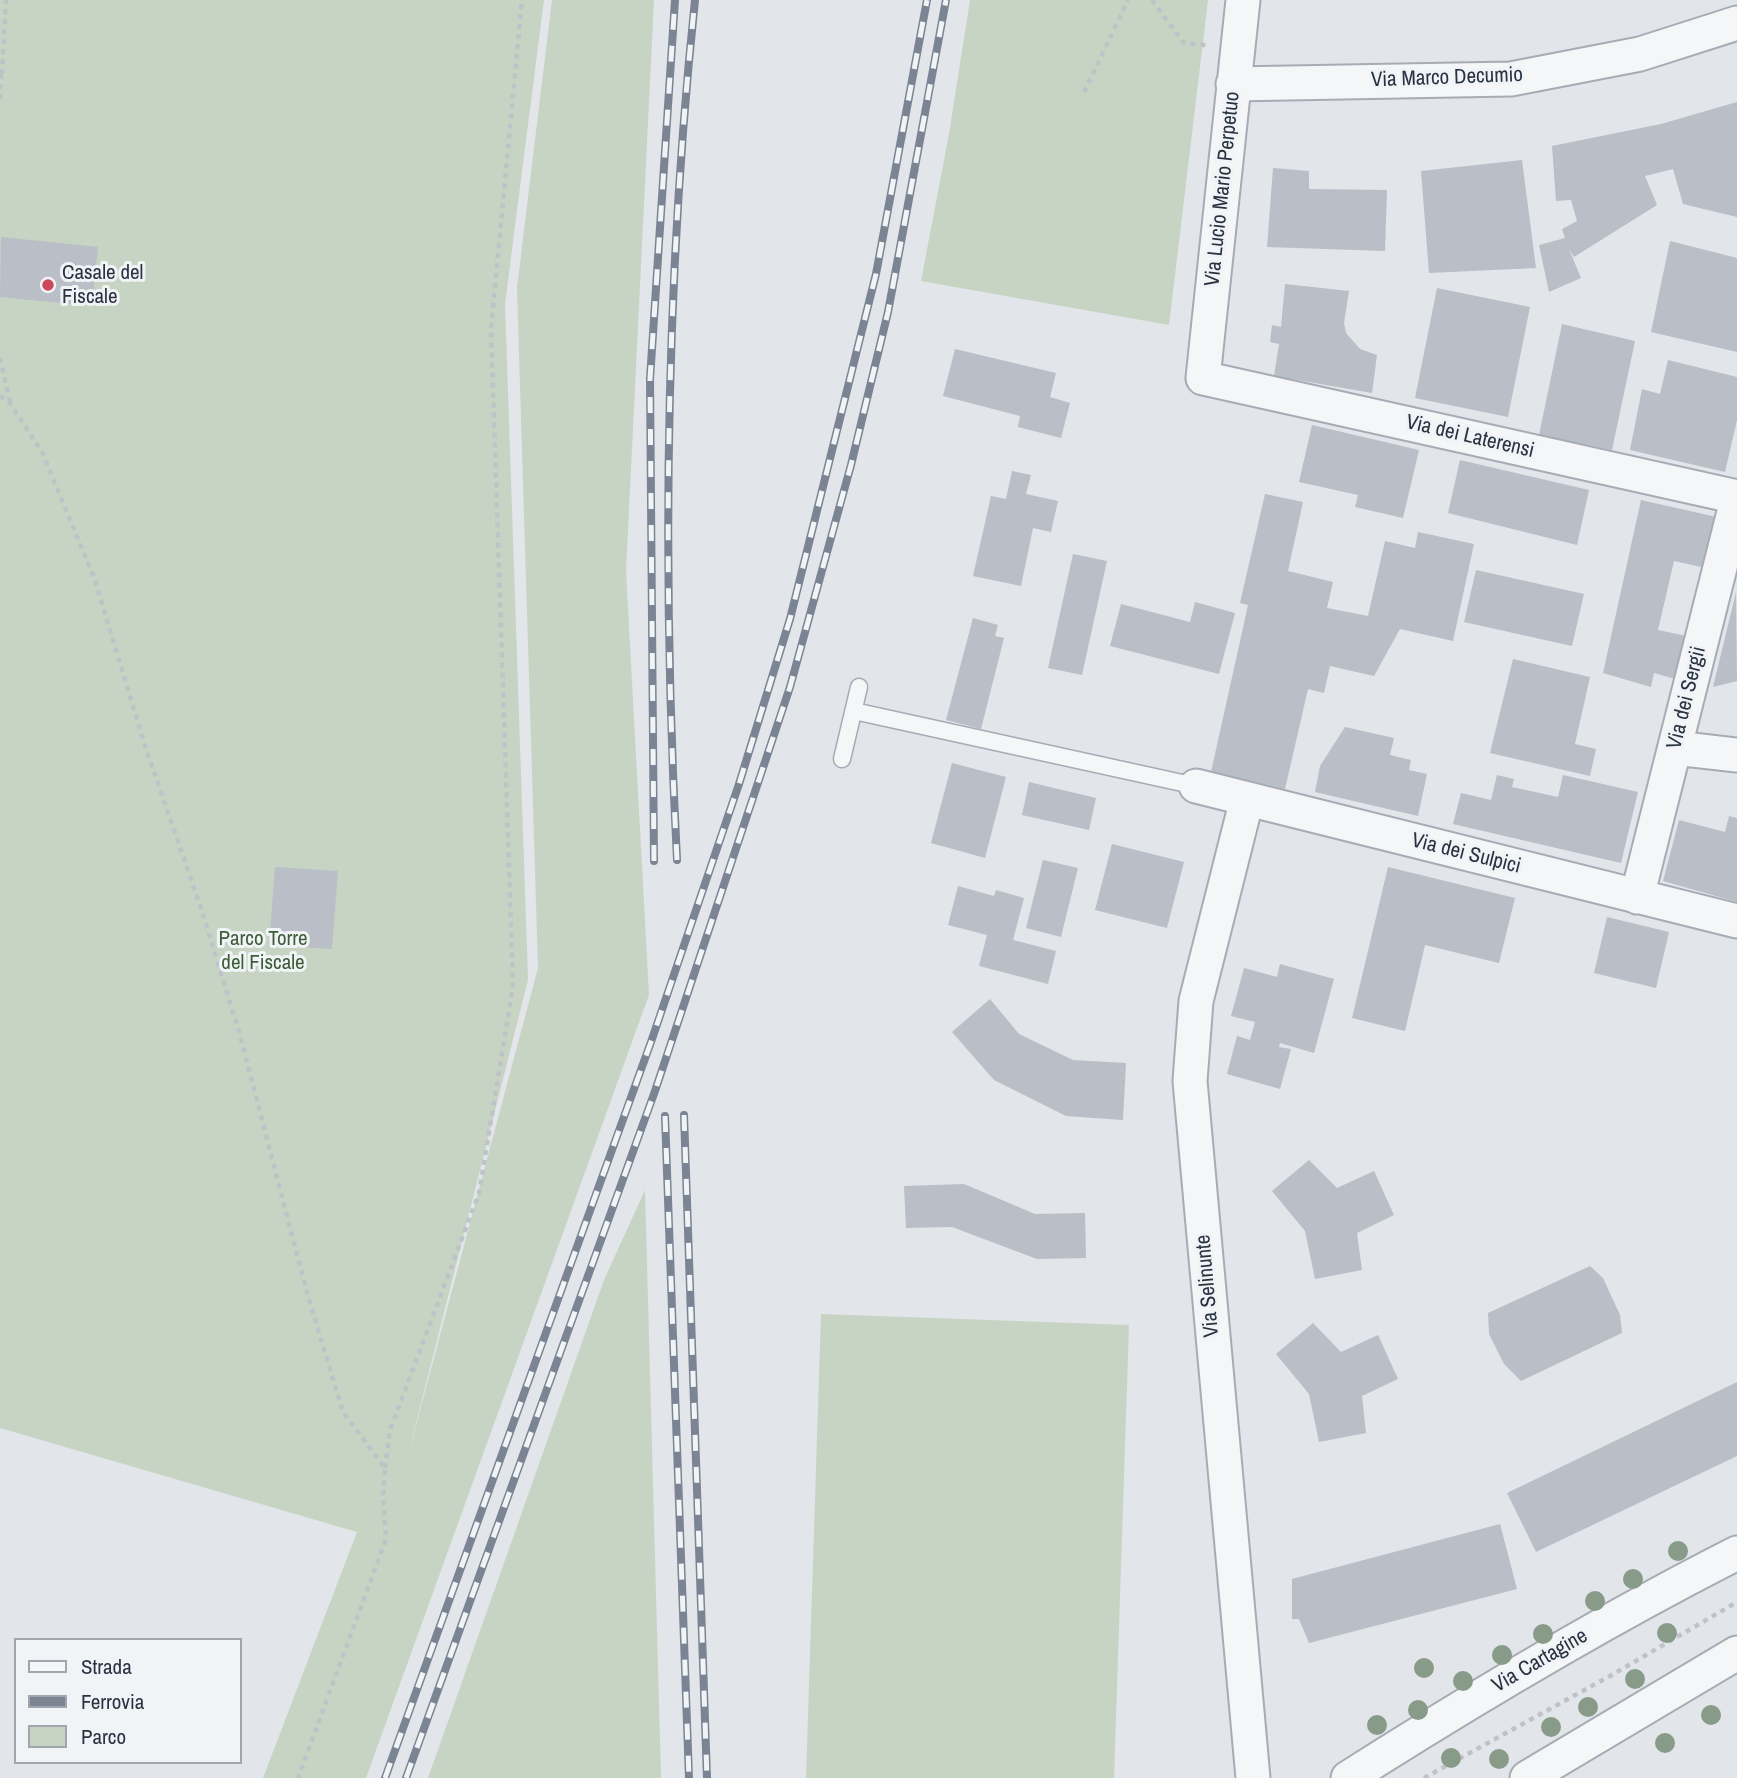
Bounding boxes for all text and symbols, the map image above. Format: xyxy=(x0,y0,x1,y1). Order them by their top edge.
street label: Via Marco Decumio xyxy=(1371,63,1523,93)
street label: Via Lucio Mario Perpetuo xyxy=(1200,90,1246,288)
place label: Casale del Fiscale xyxy=(62,260,143,310)
marker: Casale del Fiscale xyxy=(40,277,56,293)
street label: Via dei Laterensi xyxy=(1403,410,1537,464)
street label: Via dei Sergii xyxy=(1662,644,1712,752)
street label: Via dei Sulpici xyxy=(1409,828,1523,880)
park label: Parco Torre del Fiscale xyxy=(219,926,307,976)
street label: Via Selinunte xyxy=(1191,1234,1225,1338)
street label: Via Cartagine xyxy=(1488,1624,1592,1698)
legend xyxy=(14,1638,242,1764)
text: Strada xyxy=(81,1652,132,1681)
text: Ferrovia xyxy=(81,1687,144,1716)
text: Parco xyxy=(81,1722,126,1751)

